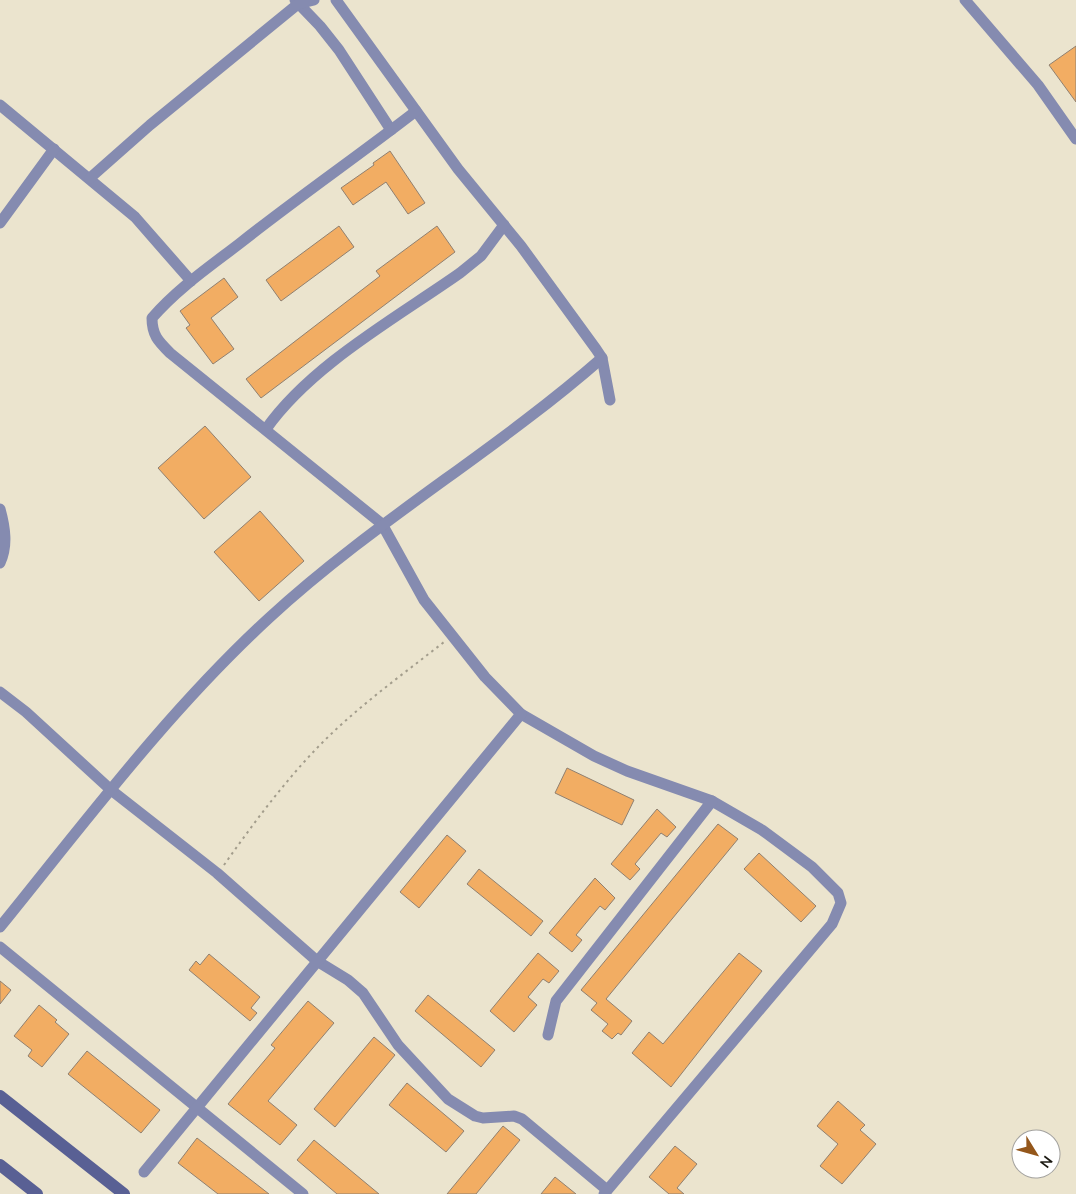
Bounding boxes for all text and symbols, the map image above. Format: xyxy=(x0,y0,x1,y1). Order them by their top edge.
north arrow xyxy=(1011,1129,1061,1179)
text: N xyxy=(1035,1152,1057,1171)

